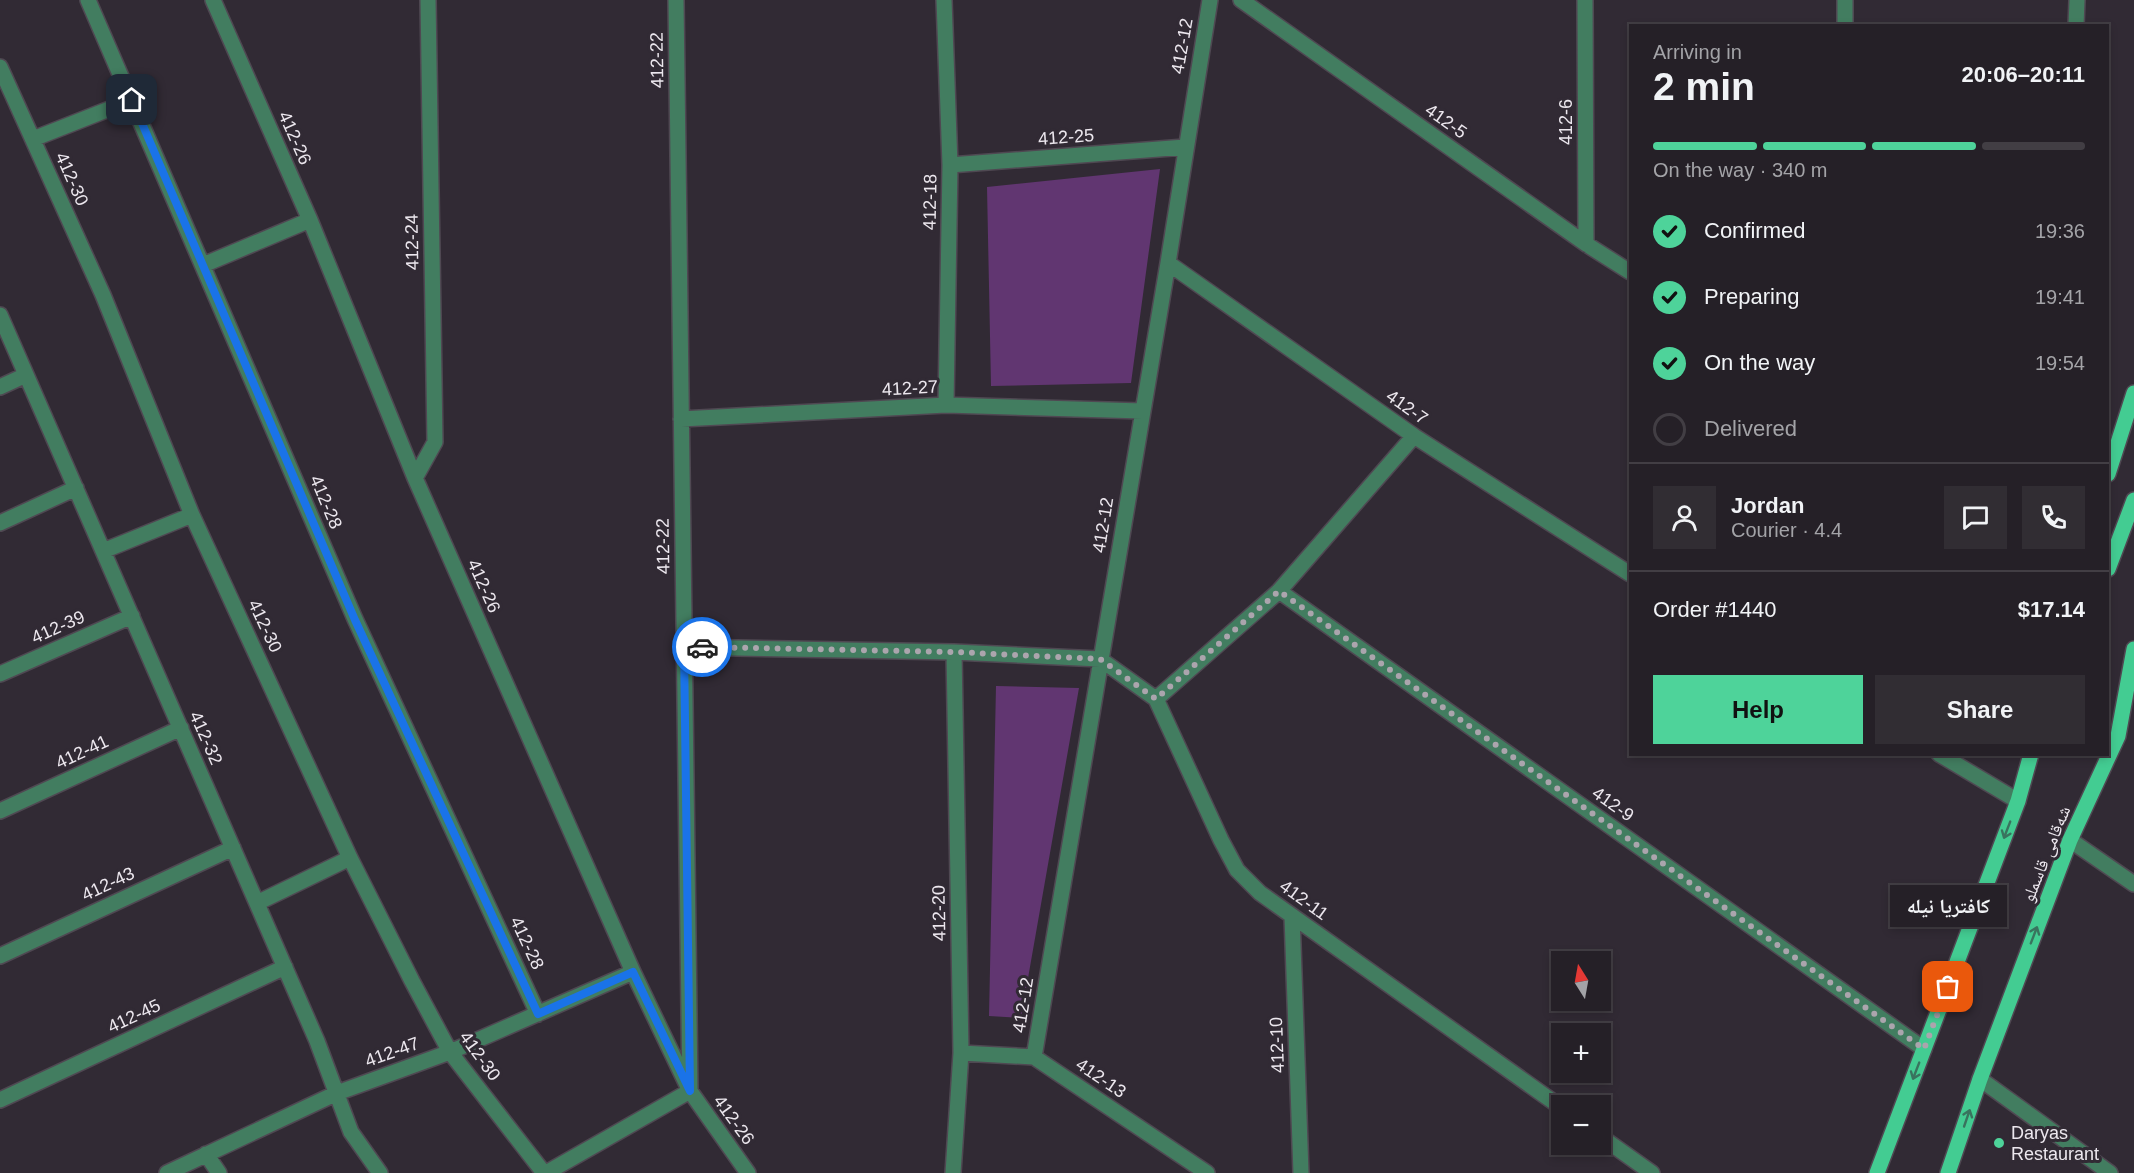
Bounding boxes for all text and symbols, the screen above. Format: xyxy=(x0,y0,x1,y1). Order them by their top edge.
street label: 412-12 xyxy=(1167,17,1197,75)
street label: 412-22 xyxy=(647,32,667,88)
text: Arriving in xyxy=(1653,41,1742,63)
text: 20:06–20:11 xyxy=(1961,62,2085,87)
text: 2 min xyxy=(1653,65,1755,108)
pin xyxy=(106,74,157,125)
icon: home xyxy=(115,83,148,116)
street label: 412-6 xyxy=(1556,99,1576,145)
street label: 412-5 xyxy=(1421,100,1471,142)
street label: 412-26 xyxy=(274,108,316,168)
street label: 412-25 xyxy=(1037,125,1095,149)
street label: 412-30 xyxy=(51,149,93,209)
text: On the way · 340 m xyxy=(1653,159,1828,181)
street label: 412-18 xyxy=(920,174,940,230)
street label: 412-24 xyxy=(402,214,422,270)
icon: check xyxy=(1653,215,1686,248)
text: Confirmed xyxy=(1704,218,1805,243)
text: 19:36 xyxy=(2035,220,2085,242)
icon: check xyxy=(1653,281,1686,314)
text: Preparing xyxy=(1704,284,1799,309)
text: 19:41 xyxy=(2035,286,2085,308)
icon: check xyxy=(1653,347,1686,380)
text: On the way xyxy=(1704,350,1815,375)
text: 19:54 xyxy=(2035,352,2085,374)
street label: 412-27 xyxy=(881,377,939,399)
street label: 412-7 xyxy=(1382,386,1432,428)
text: Delivered xyxy=(1704,416,1797,441)
street label: 412-28 xyxy=(306,472,346,532)
button: person xyxy=(1653,486,1716,549)
button: chat xyxy=(1944,486,2007,549)
button: phone xyxy=(2022,486,2085,549)
text: Jordan xyxy=(1731,493,1804,518)
street label: 412-12 xyxy=(1089,496,1117,554)
street label: 412-22 xyxy=(653,518,673,574)
text: Courier · 4.4 xyxy=(1731,519,1842,541)
street label: 412-26 xyxy=(463,556,505,616)
street label: 412-30 xyxy=(244,596,286,656)
text: Order #1440 xyxy=(1653,597,1777,622)
text: $17.14 xyxy=(2018,597,2085,622)
street label: 412-39 xyxy=(28,606,88,648)
courier xyxy=(672,617,732,677)
icon: car xyxy=(686,631,719,664)
button: Help xyxy=(1653,675,1863,744)
button: Share xyxy=(1875,675,2085,744)
street label: 412-32 xyxy=(185,708,227,768)
street label: 412-41 xyxy=(52,731,112,773)
street label: 412-9 xyxy=(1588,783,1638,825)
street label: شەقامی قاسملو xyxy=(2018,803,2075,905)
one-way arrow xyxy=(2001,820,2012,839)
street label: 412-43 xyxy=(78,863,138,905)
street label: 412-11 xyxy=(1276,876,1332,924)
street label: 412-20 xyxy=(929,885,949,941)
callout: کافتریا نیلە xyxy=(1890,885,2006,927)
text: کافتریا نیلە xyxy=(1907,895,1990,917)
street label: 412-28 xyxy=(506,913,548,973)
one-way arrow xyxy=(2030,926,2041,945)
north arrow xyxy=(1551,951,1611,1011)
map controls xyxy=(1551,951,1611,1155)
pin xyxy=(1922,961,1973,1012)
icon: bag xyxy=(1931,970,1964,1003)
street label: 412-12 xyxy=(1009,976,1037,1034)
street label: 412-45 xyxy=(104,995,164,1037)
street label: 412-10 xyxy=(1266,1017,1288,1073)
button: + xyxy=(1551,1023,1611,1083)
street label: 412-30 xyxy=(455,1027,505,1085)
street label: 412-47 xyxy=(362,1033,422,1071)
street label: 412-13 xyxy=(1072,1054,1130,1102)
one-way arrow xyxy=(1909,1062,1920,1080)
street label: 412-26 xyxy=(709,1091,759,1149)
button: − xyxy=(1551,1095,1611,1155)
one-way arrow xyxy=(1962,1109,1973,1128)
place label: Daryas Restaurant xyxy=(2011,1123,2099,1164)
marker: Daryas Restaurant xyxy=(1992,1136,2006,1150)

